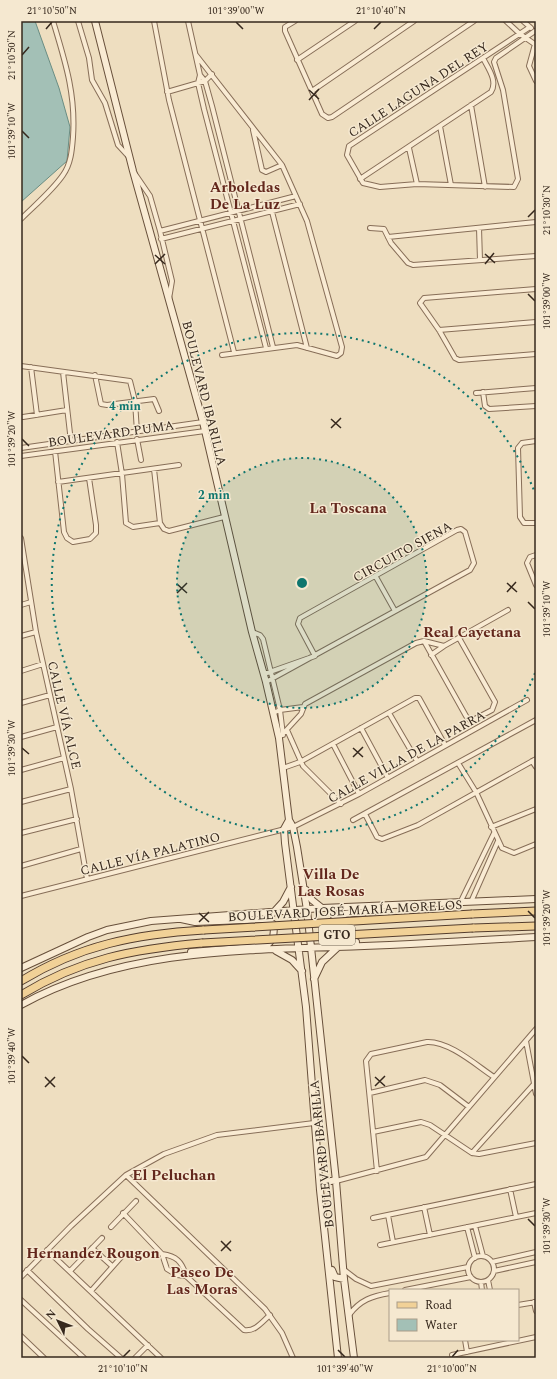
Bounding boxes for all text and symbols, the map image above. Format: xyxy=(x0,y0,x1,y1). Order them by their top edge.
text: 21°10'50"N xyxy=(27,3,77,19)
text: 101°39'00"W xyxy=(208,3,265,19)
text: 21°10'40"N xyxy=(356,3,406,19)
text: 21°10'50"N xyxy=(4,30,20,80)
street label: CALLE LAGUNA DEL REY xyxy=(344,37,493,143)
text: 101°39'10"W xyxy=(4,102,20,159)
district label: Arboledas De La Luz xyxy=(210,176,280,216)
text: 21°10'30"N xyxy=(539,185,555,235)
text: 101°39'00"W xyxy=(539,272,555,329)
street label: BOULEVARD IBARILLA xyxy=(176,319,232,468)
text: 4 min xyxy=(109,397,142,416)
text: 101°39'20"W xyxy=(4,410,20,467)
street label: BOULEVARD PUMA xyxy=(47,415,176,453)
text: 2 min xyxy=(198,486,231,505)
district label: La Toscana xyxy=(309,497,387,520)
street label: CIRCUITO SIENA xyxy=(349,516,456,587)
centre of rings xyxy=(295,576,309,590)
text: 101°39'10"W xyxy=(539,580,555,637)
district label: Real Cayetana xyxy=(423,621,521,644)
street label: CALLE VÍA ALCE xyxy=(42,659,86,771)
street label: CALLE VILLA DE LA PARRA xyxy=(324,705,489,809)
text: 101°39'30"W xyxy=(4,719,20,776)
street label: CALLE VÍA PALATINO xyxy=(78,827,222,881)
district label: Villa De Las Rosas xyxy=(297,863,365,903)
text: 101°39'20"W xyxy=(539,889,555,946)
street label: BOULEVARD JOSÉ MARÍA MORELOS xyxy=(227,895,463,927)
road number: GTO xyxy=(319,925,355,945)
text: 101°39'40"W xyxy=(4,1027,20,1084)
street label: BOULEVARD IBARILLA xyxy=(304,1079,340,1229)
district label: El Peluchan xyxy=(132,1164,216,1187)
text: 101°39'30"W xyxy=(539,1197,555,1254)
district label: Hernandez Rougon xyxy=(26,1242,160,1265)
district label: Paseo De Las Moras xyxy=(166,1261,238,1301)
legend xyxy=(389,1289,519,1341)
text: Road xyxy=(425,1296,452,1315)
north arrow xyxy=(38,1301,78,1341)
text: N xyxy=(42,1305,60,1324)
text: Water xyxy=(425,1316,457,1335)
text: 21°10'10"N xyxy=(98,1361,148,1377)
text: 101°39'40"W xyxy=(317,1361,374,1377)
text: 21°10'00"N xyxy=(427,1361,477,1377)

